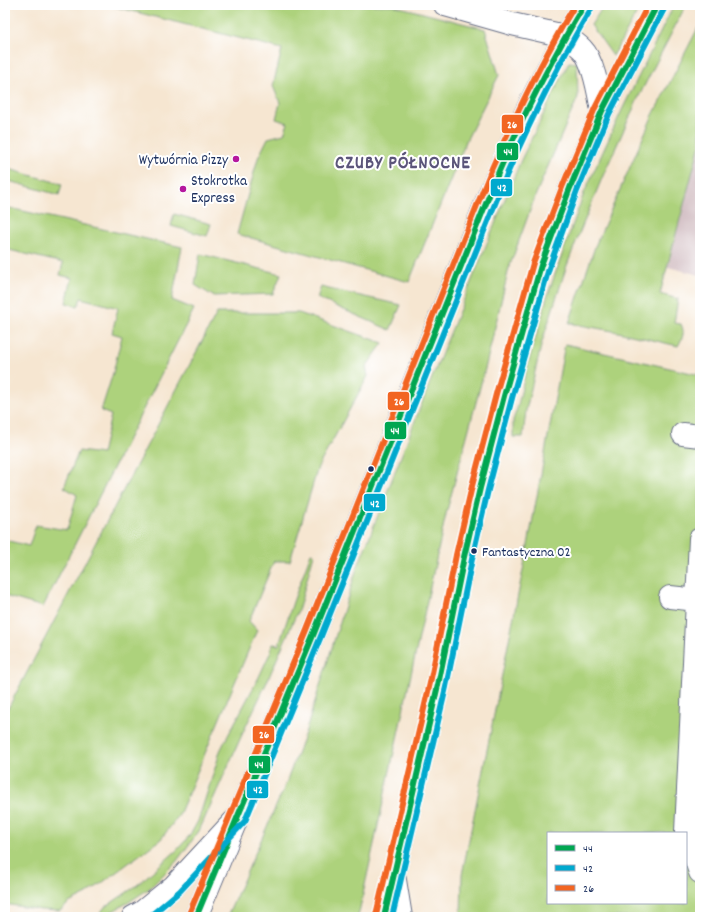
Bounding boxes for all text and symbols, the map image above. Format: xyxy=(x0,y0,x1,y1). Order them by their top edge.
line badge: 26 xyxy=(501,114,524,134)
text: 26 xyxy=(507,118,518,134)
line badge: 44 xyxy=(496,142,519,161)
text: 44 xyxy=(503,145,513,161)
place label: Wytwórnia Pizzy xyxy=(139,150,229,172)
district label: CZUBY PÓŁNOCNE xyxy=(335,151,471,178)
marker: Wytwórnia Pizzy xyxy=(231,154,241,164)
place label: Stokrotka Express xyxy=(191,171,248,210)
line badge: 42 xyxy=(490,178,513,197)
text: 42 xyxy=(497,181,507,197)
marker: Stokrotka Express xyxy=(178,184,188,194)
line badge: 26 xyxy=(387,391,410,411)
text: 26 xyxy=(394,395,405,411)
line badge: 44 xyxy=(384,421,407,440)
text: 44 xyxy=(390,424,400,440)
unlabelled marker xyxy=(366,464,376,474)
line badge: 42 xyxy=(363,493,386,512)
text: 42 xyxy=(370,497,380,513)
place label: Fantastyczna 02 xyxy=(482,543,571,563)
marker: Fantastyczna 02 xyxy=(469,546,479,556)
line badge: 26 xyxy=(252,725,275,744)
text: 26 xyxy=(259,728,270,744)
line badge: 44 xyxy=(248,755,271,774)
text: 44 xyxy=(254,758,264,774)
line badge: 42 xyxy=(246,780,269,799)
text: 42 xyxy=(253,783,263,799)
legend xyxy=(547,832,687,904)
text: 44 xyxy=(583,841,593,858)
text: 42 xyxy=(583,861,593,878)
text: 26 xyxy=(583,881,594,898)

